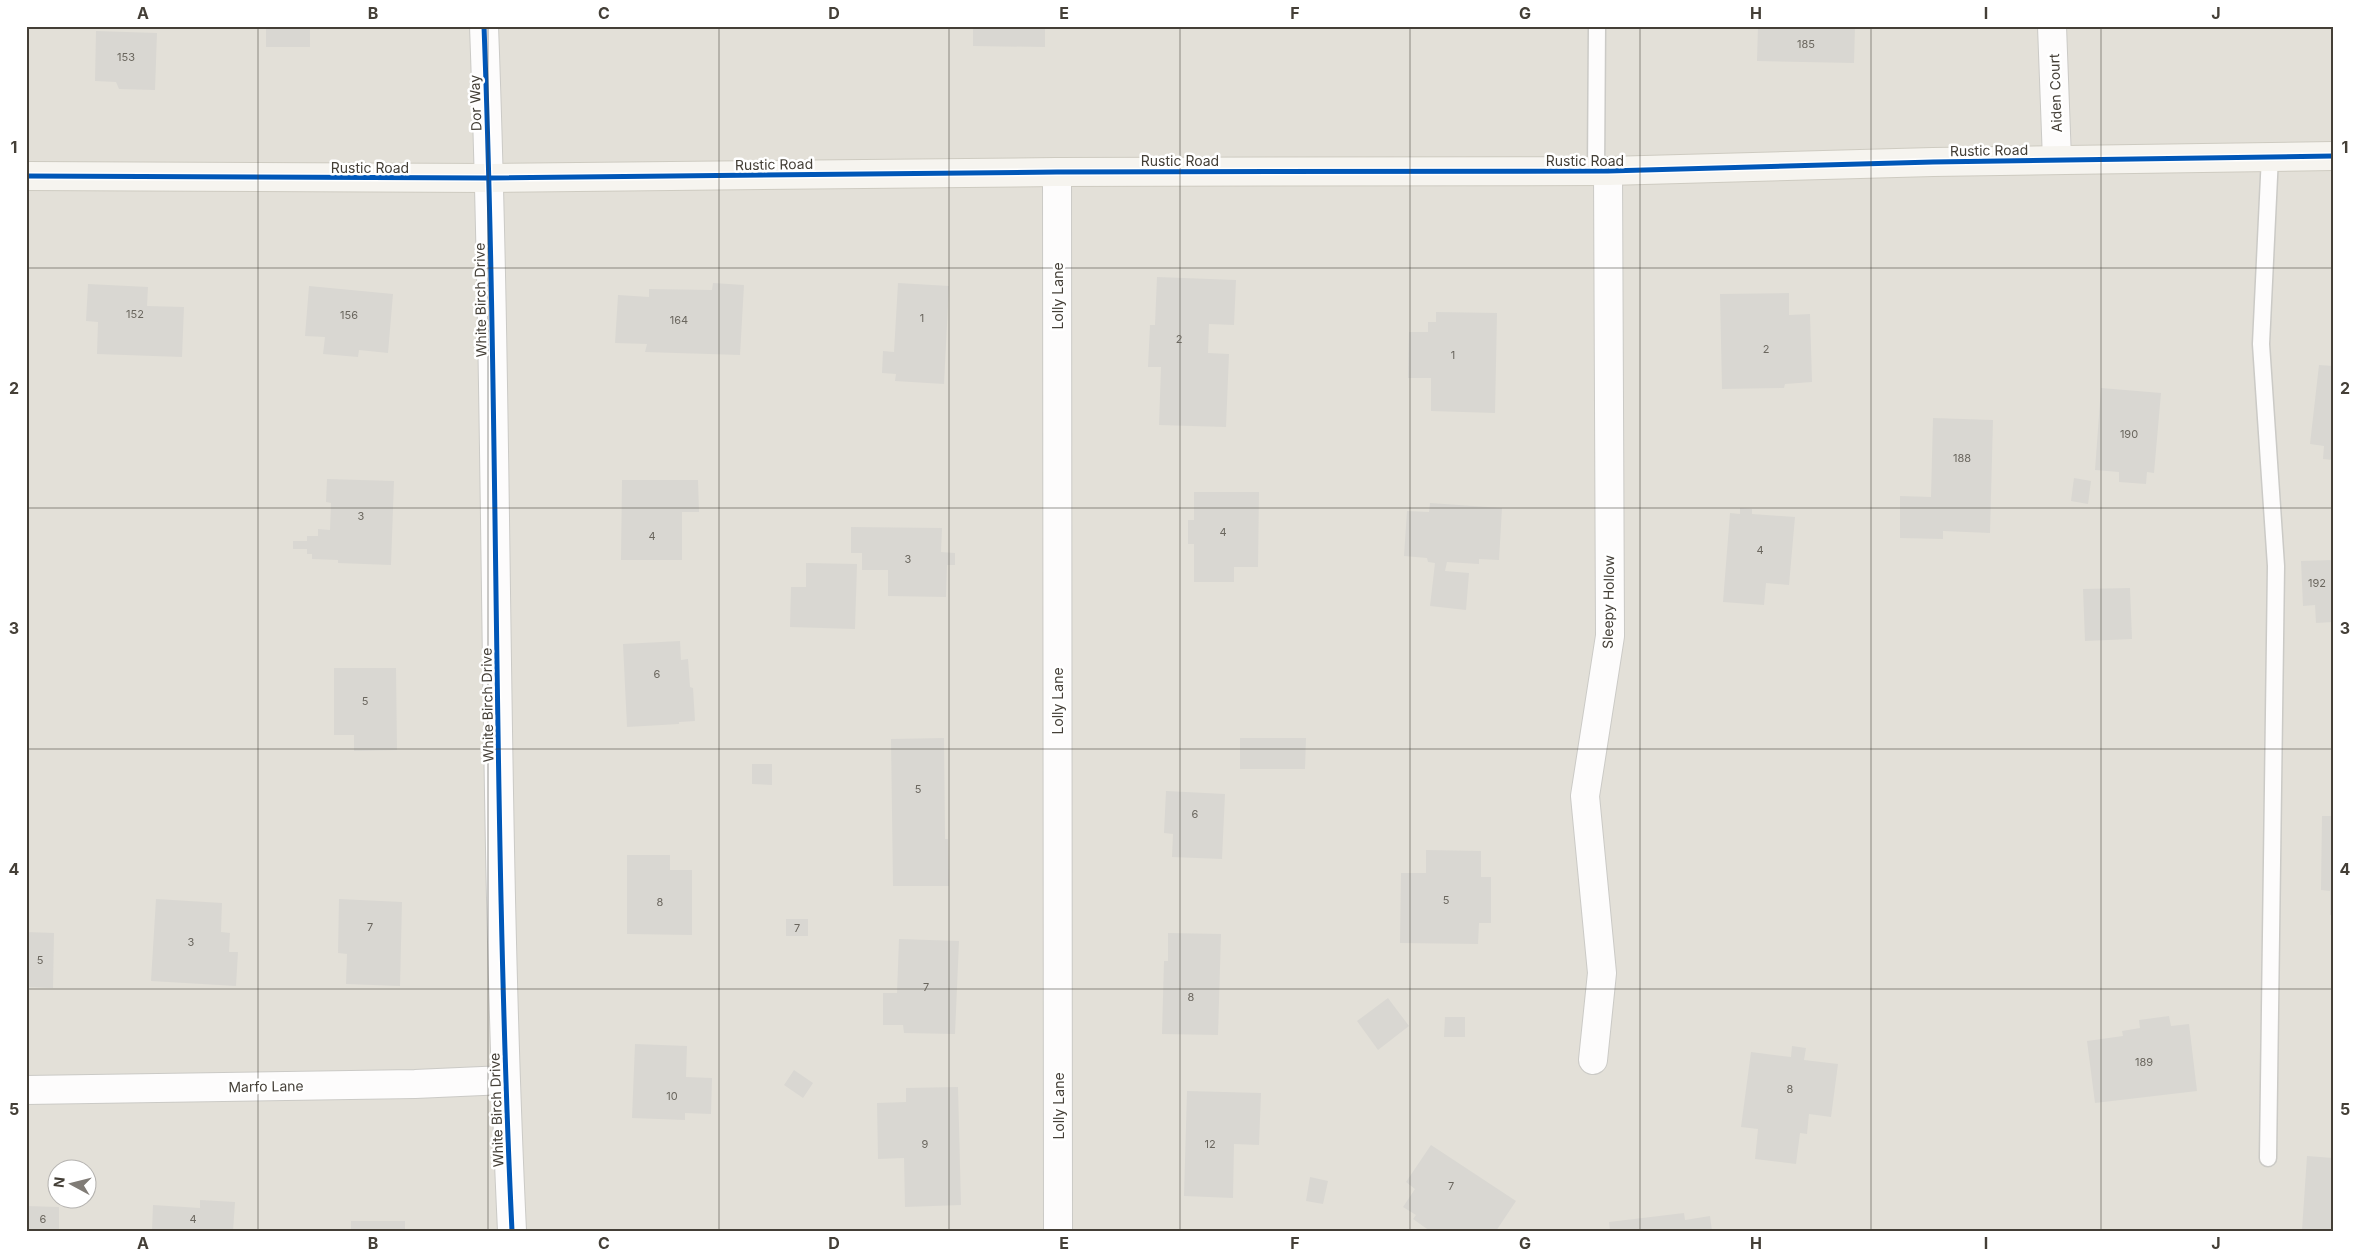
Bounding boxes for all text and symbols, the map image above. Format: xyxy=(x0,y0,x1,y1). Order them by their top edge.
text: A xyxy=(137,3,149,23)
text: B xyxy=(368,3,378,23)
text: C xyxy=(598,3,610,23)
text: D xyxy=(828,3,840,23)
text: E xyxy=(1059,3,1069,23)
text: F xyxy=(1290,3,1300,23)
text: G xyxy=(1519,3,1531,23)
text: H xyxy=(1750,3,1762,23)
text: I xyxy=(1984,3,1988,23)
text: J xyxy=(2211,3,2221,23)
house number: 185 xyxy=(1797,37,1815,51)
house number: 153 xyxy=(117,50,135,64)
street label: Aiden Court xyxy=(2045,53,2065,133)
street label: Dor Way xyxy=(466,74,484,131)
text: 1 xyxy=(11,137,17,157)
text: 1 xyxy=(2342,137,2348,157)
street label: Rustic Road xyxy=(1950,141,2028,159)
street label: Rustic Road xyxy=(1141,152,1219,169)
street label: Rustic Road xyxy=(1546,152,1624,169)
street label: Rustic Road xyxy=(735,155,813,173)
street label: Rustic Road xyxy=(331,159,409,176)
street label: White Birch Drive xyxy=(471,243,489,357)
street label: Lolly Lane xyxy=(1049,262,1066,330)
house number: 152 xyxy=(126,307,144,321)
house number: 156 xyxy=(340,308,358,322)
house number: 1 xyxy=(920,311,924,325)
house number: 164 xyxy=(670,313,688,327)
house number: 2 xyxy=(1176,332,1182,346)
house number: 2 xyxy=(1763,342,1769,356)
house number: 1 xyxy=(1451,348,1455,362)
text: 2 xyxy=(9,378,19,398)
text: 2 xyxy=(2340,378,2350,398)
house number: 190 xyxy=(2120,427,2138,441)
house number: 188 xyxy=(1953,451,1971,465)
house number: 3 xyxy=(358,509,365,523)
house number: 4 xyxy=(1219,525,1227,539)
house number: 4 xyxy=(648,529,656,543)
house number: 4 xyxy=(1756,543,1764,557)
house number: 3 xyxy=(905,552,912,566)
street label: Sleepy Hollow xyxy=(1599,555,1617,649)
house number: 192 xyxy=(2308,576,2326,590)
text: 3 xyxy=(9,618,19,638)
text: 3 xyxy=(2340,618,2350,638)
street label: White Birch Drive xyxy=(478,648,496,762)
house number: 6 xyxy=(654,667,661,681)
street label: Lolly Lane xyxy=(1049,667,1066,735)
house number: 5 xyxy=(362,694,369,708)
house number: 5 xyxy=(915,782,922,796)
house number: 6 xyxy=(1192,807,1199,821)
text: 4 xyxy=(9,859,20,879)
text: 4 xyxy=(2340,859,2351,879)
house number: 5 xyxy=(1443,893,1450,907)
house number: 8 xyxy=(657,895,664,909)
house number: 7 xyxy=(367,920,373,934)
house number: 7 xyxy=(794,921,800,935)
house number: 3 xyxy=(188,935,195,949)
house number: 5 xyxy=(37,953,44,967)
house number: 7 xyxy=(923,980,929,994)
house number: 8 xyxy=(1188,990,1195,1004)
street label: White Birch Drive xyxy=(486,1052,506,1168)
house number: 189 xyxy=(2135,1055,2153,1069)
street label: Lolly Lane xyxy=(1050,1072,1067,1140)
street label: Marfo Lane xyxy=(228,1077,304,1095)
house number: 8 xyxy=(1787,1082,1794,1096)
house number: 10 xyxy=(666,1089,678,1103)
text: 5 xyxy=(9,1099,19,1119)
text: 5 xyxy=(2340,1099,2350,1119)
house number: 9 xyxy=(922,1137,929,1151)
house number: 12 xyxy=(1204,1137,1216,1151)
north arrow xyxy=(48,1160,98,1210)
text: N xyxy=(50,1176,68,1189)
house number: 7 xyxy=(1448,1179,1454,1193)
house number: 6 xyxy=(40,1212,47,1226)
house number: 4 xyxy=(189,1212,197,1226)
text: A xyxy=(137,1233,149,1253)
text: B xyxy=(368,1233,378,1253)
text: C xyxy=(598,1233,610,1253)
text: D xyxy=(828,1233,840,1253)
text: E xyxy=(1059,1233,1069,1253)
text: F xyxy=(1290,1233,1300,1253)
text: G xyxy=(1519,1233,1531,1253)
text: H xyxy=(1750,1233,1762,1253)
text: I xyxy=(1984,1233,1988,1253)
text: J xyxy=(2211,1233,2221,1253)

